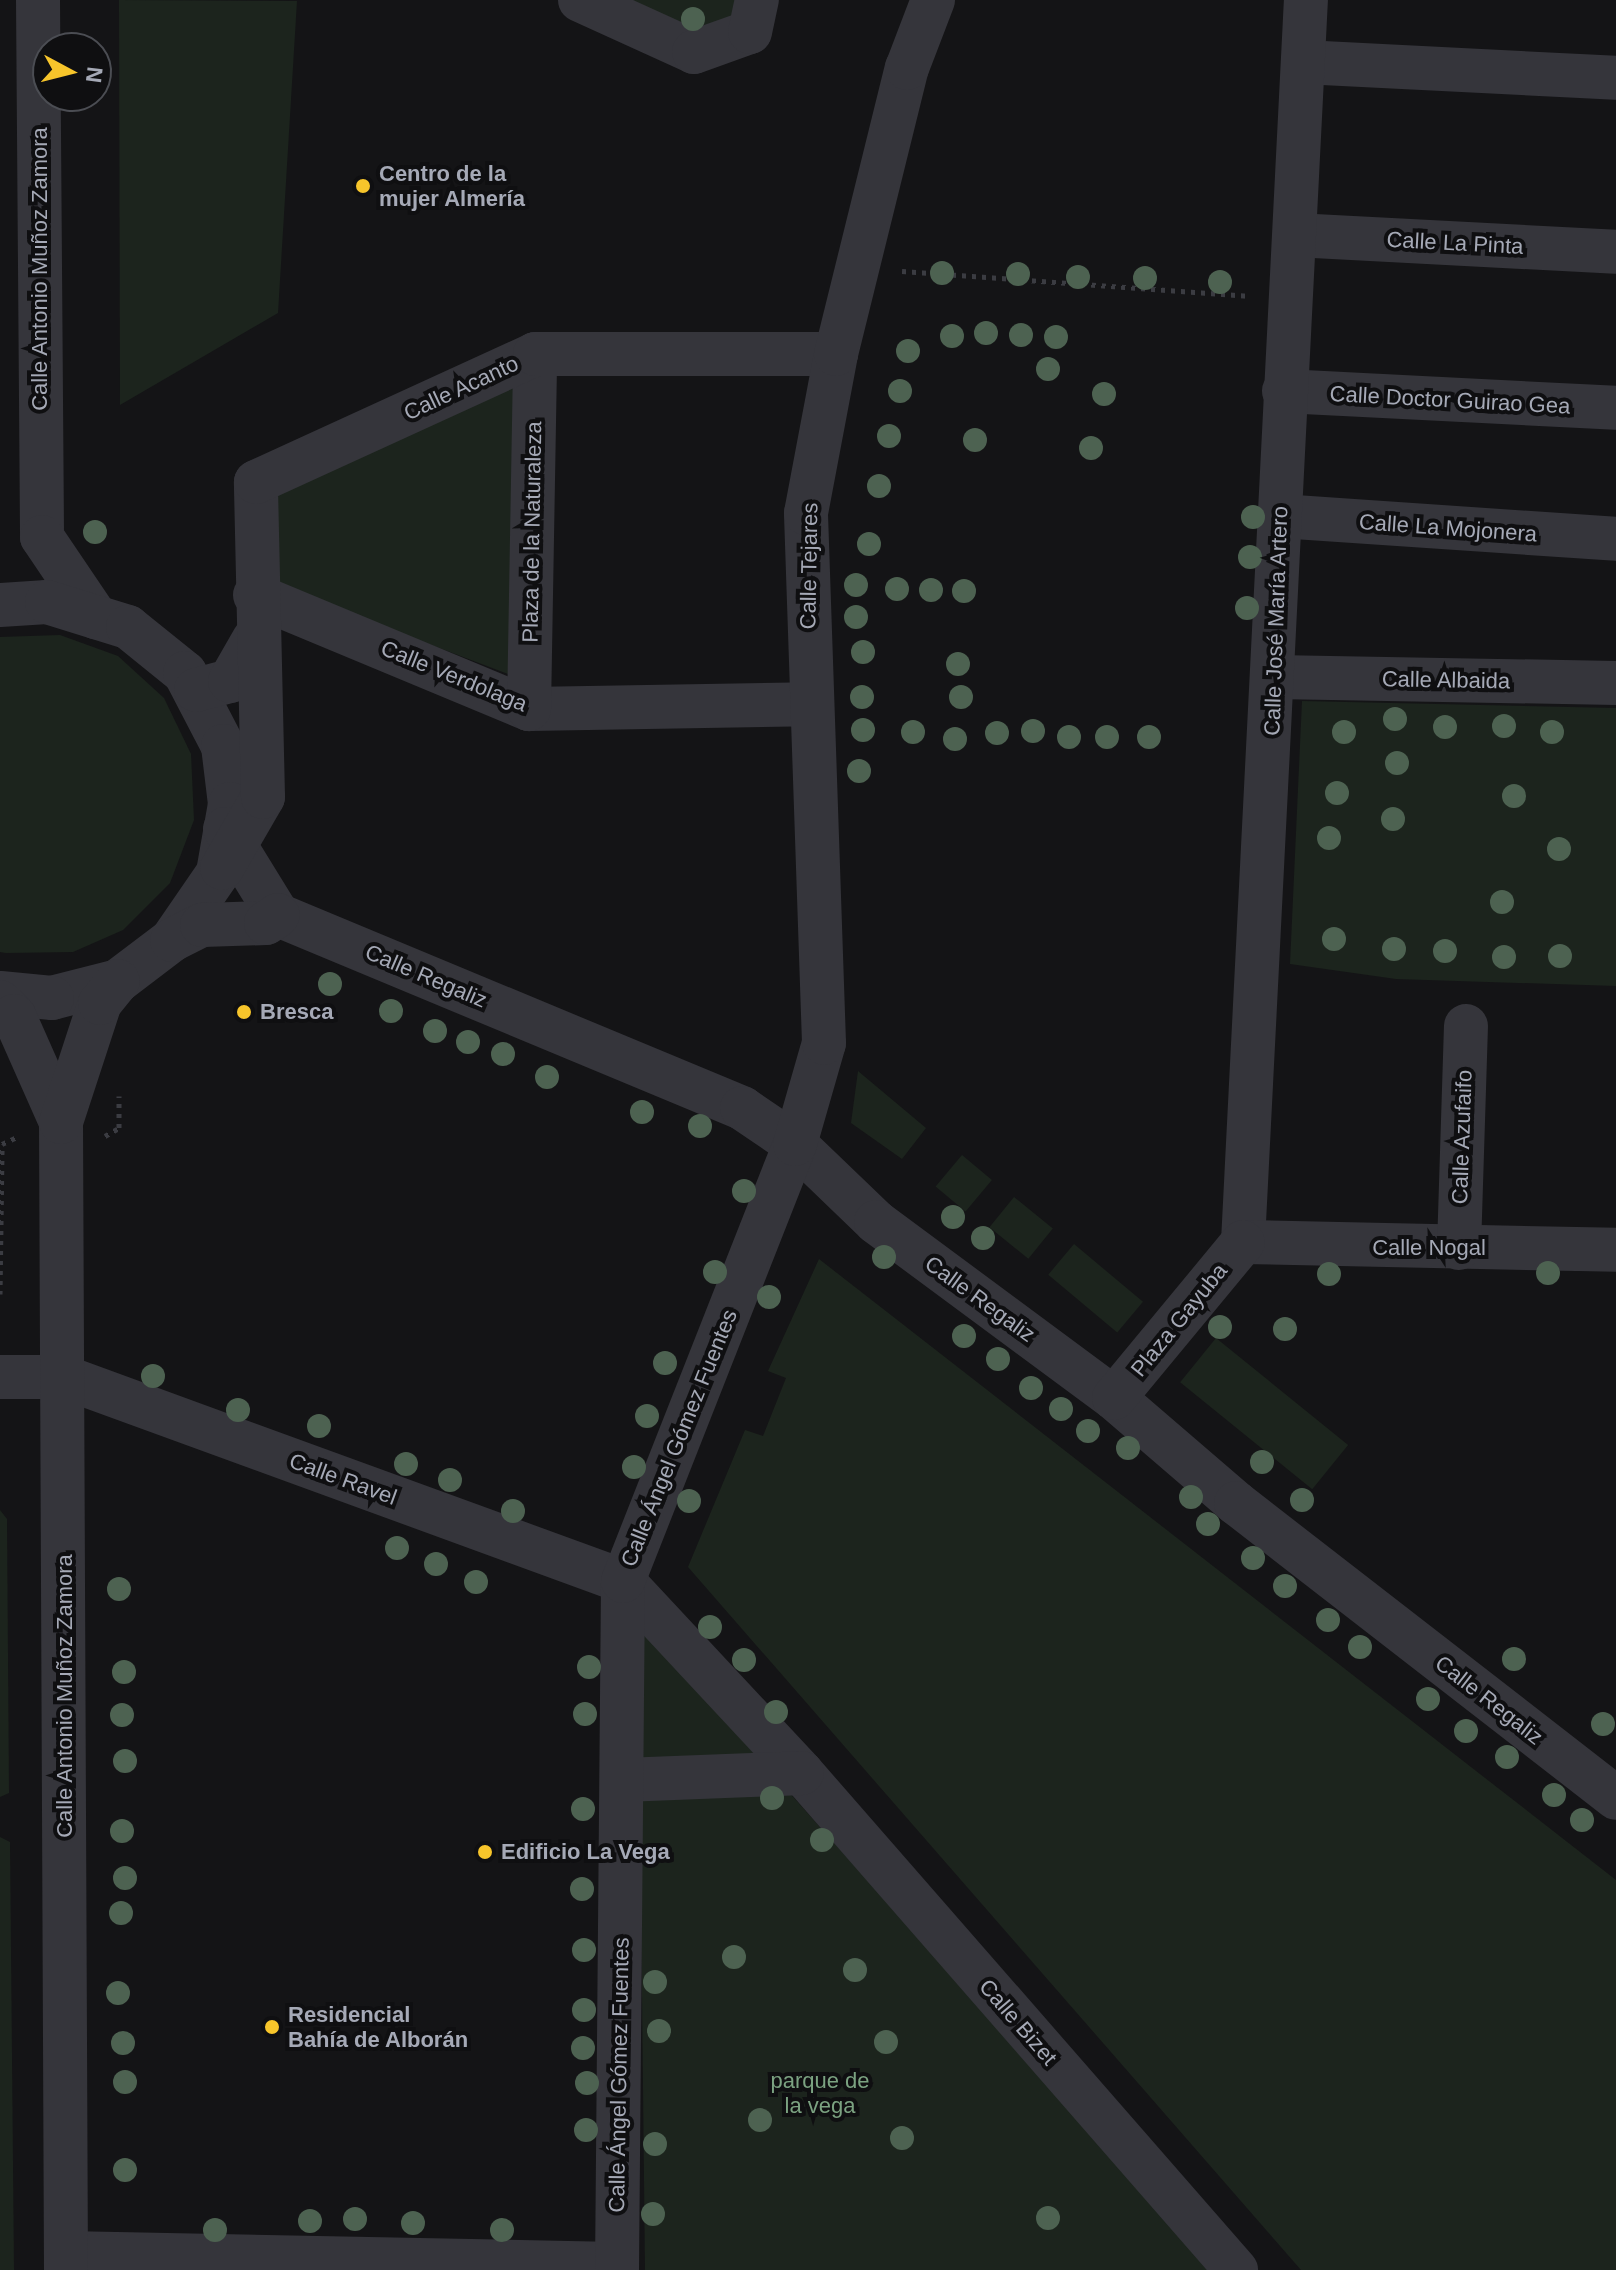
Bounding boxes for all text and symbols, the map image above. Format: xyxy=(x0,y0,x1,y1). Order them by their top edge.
north arrow xyxy=(32,32,112,112)
text: N xyxy=(81,65,108,84)
street label: Calle Antonio Muñoz Zamora xyxy=(27,127,53,411)
place label: Centro de la mujer Almería xyxy=(379,160,526,212)
marker: Centro de la mujer Almería xyxy=(354,177,372,195)
street label: Calle La Pinta xyxy=(1386,226,1524,260)
street label: Calle Acanto xyxy=(399,350,523,426)
street label: Calle Doctor Guirao Gea xyxy=(1329,381,1571,419)
street label: Plaza de la Naturaleza xyxy=(517,421,547,643)
street label: Calle Tejares xyxy=(795,502,823,630)
street label: Calle José María Artero xyxy=(1259,505,1293,737)
street label: Calle La Mojonera xyxy=(1358,509,1538,547)
street label: Calle Verdolaga xyxy=(377,635,531,717)
street label: Calle Albaida xyxy=(1381,666,1511,694)
street label: Calle Regaliz xyxy=(361,939,491,1013)
place label: Bresca xyxy=(260,999,333,1025)
marker: Bresca xyxy=(235,1003,253,1021)
street label: Calle Azufaifo xyxy=(1446,1069,1478,1205)
street label: Calle Nogal xyxy=(1372,1235,1486,1261)
street label: Calle Regaliz xyxy=(920,1250,1040,1348)
street label: Plaza Gayuba xyxy=(1125,1258,1233,1382)
street label: Calle Ángel Gómez Fuentes xyxy=(615,1306,743,1570)
street label: Calle Ravel xyxy=(286,1447,400,1511)
street label: Calle Antonio Muñoz Zamora xyxy=(52,1554,78,1838)
street label: Calle Regaliz xyxy=(1430,1650,1548,1750)
place label: Edificio La Vega xyxy=(501,1839,670,1865)
marker: Edificio La Vega xyxy=(476,1843,494,1861)
street label: Calle Ángel Gómez Fuentes xyxy=(603,1937,635,2213)
street label: Calle Bizet xyxy=(974,1974,1062,2070)
place label: Residencial Bahía de Alborán xyxy=(288,2001,469,2052)
marker: Residencial Bahía de Alborán xyxy=(263,2018,281,2036)
park label: parque de la vega xyxy=(770,2067,870,2118)

